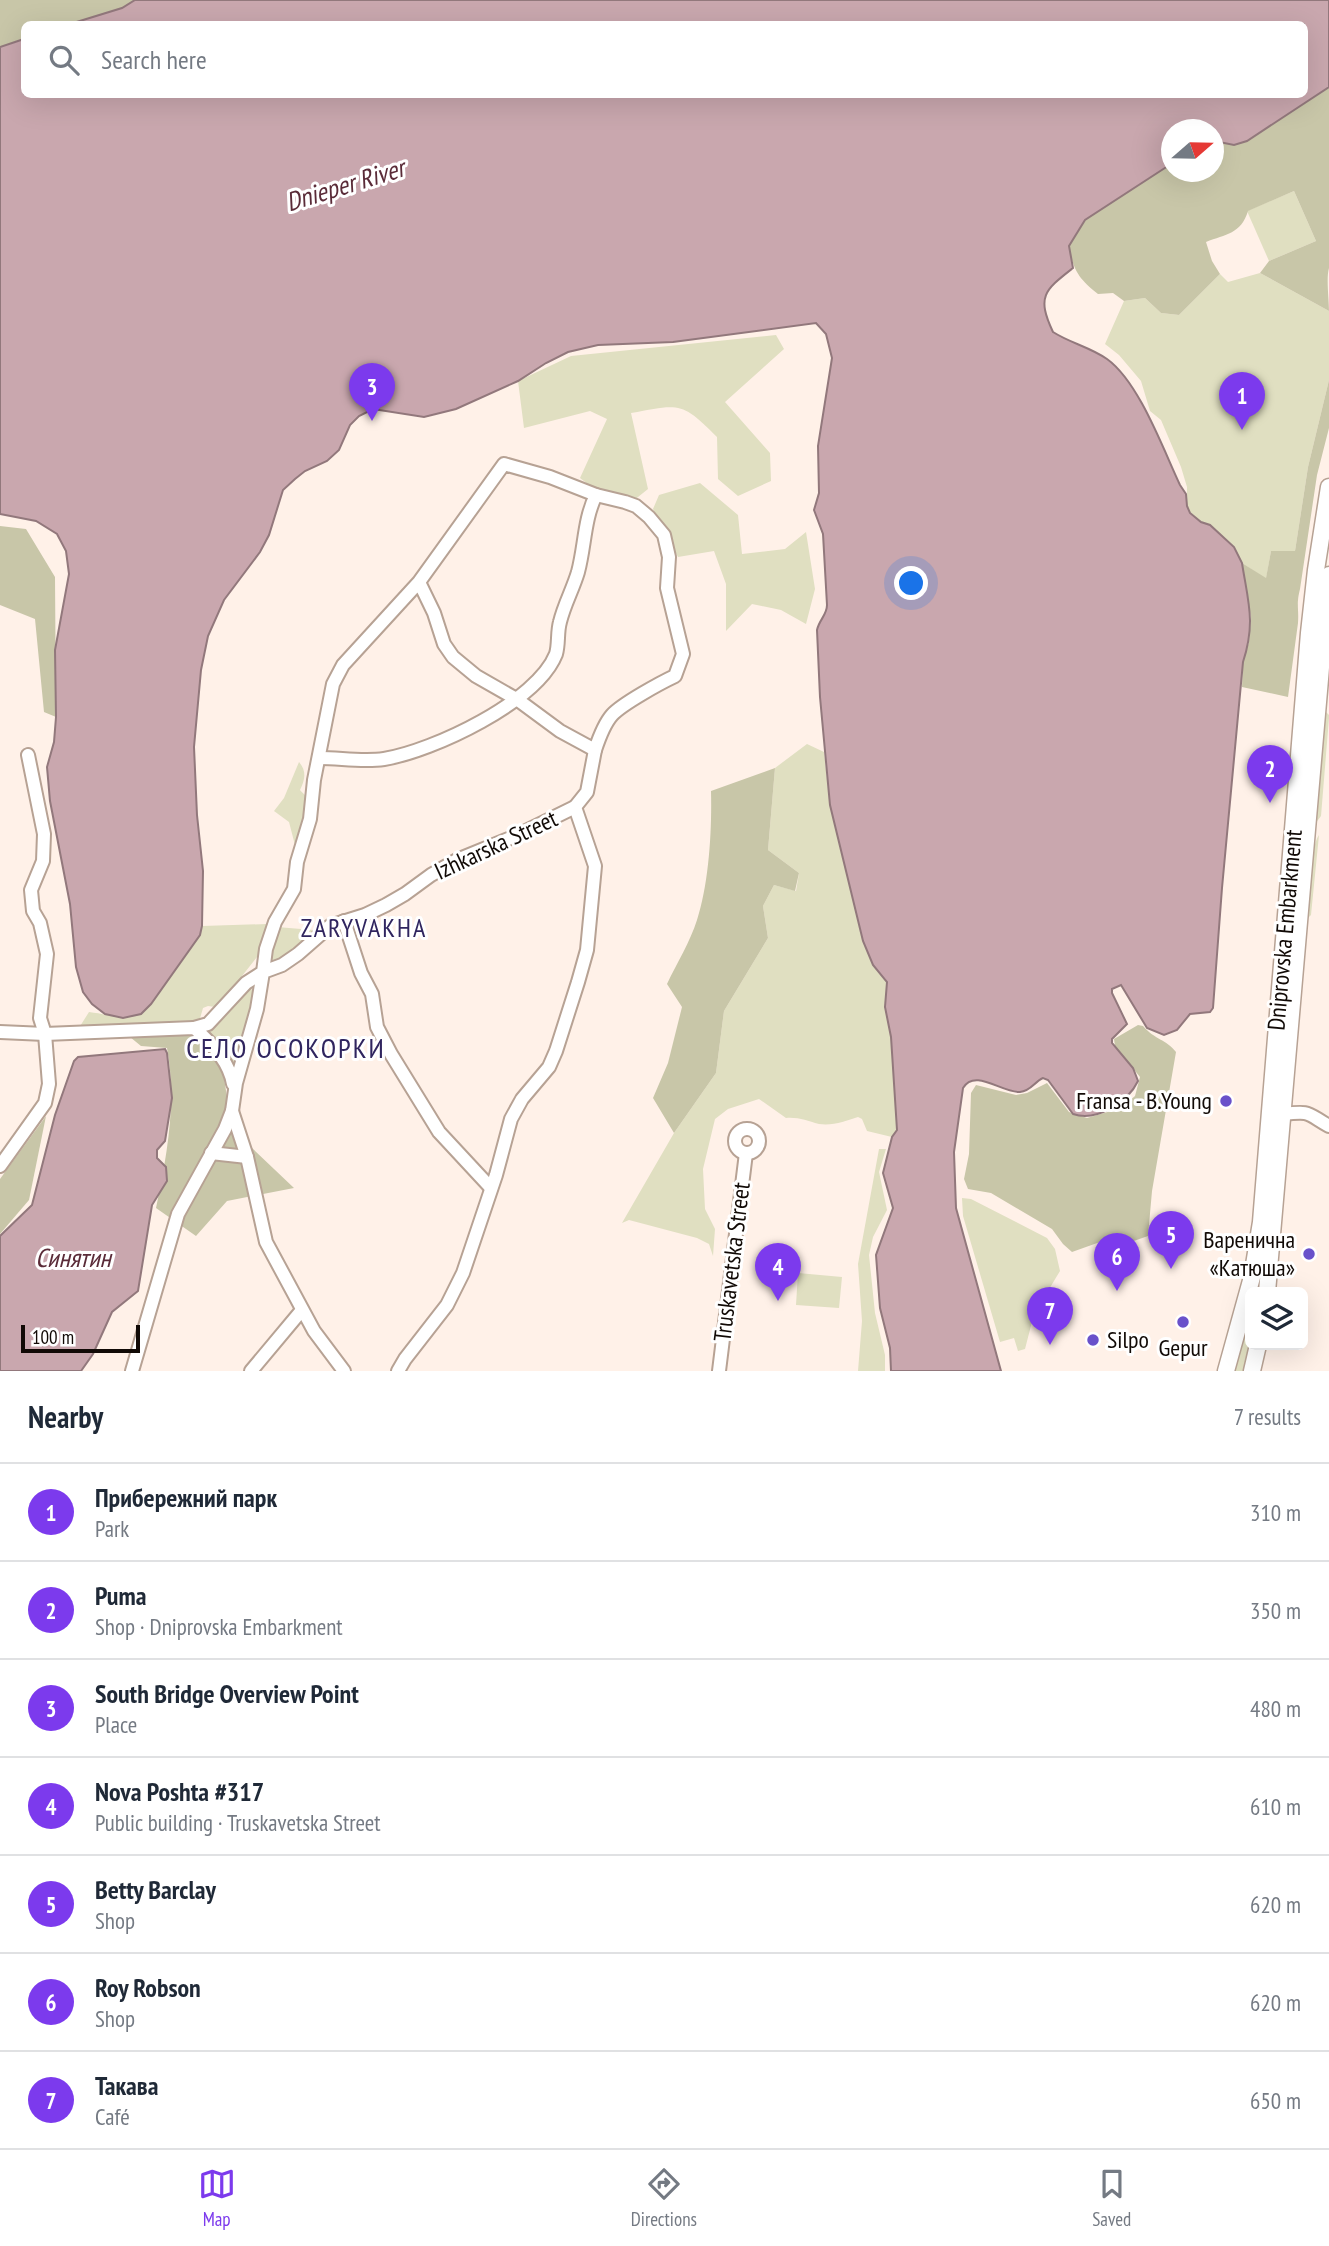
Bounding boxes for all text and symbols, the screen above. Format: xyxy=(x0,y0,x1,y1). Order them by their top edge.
search box xyxy=(21,21,1308,98)
icon: search xyxy=(45,41,83,79)
text: Search here xyxy=(101,43,207,76)
north arrow xyxy=(1161,119,1224,182)
water label: Dnieper River xyxy=(282,150,412,218)
pin: 3 xyxy=(349,363,395,421)
pin: 1 xyxy=(1219,372,1265,430)
your location xyxy=(894,566,928,600)
pin: 2 xyxy=(1247,745,1293,803)
street label: Izhkarska Street xyxy=(429,802,563,887)
street label: Dniprovska Embarkment xyxy=(1260,828,1309,1032)
district label: ZARYVAKHA xyxy=(301,911,427,944)
district label: СЕЛО ОСОКОРКИ xyxy=(186,1029,386,1066)
place label: Fransa - B.Young xyxy=(1076,1085,1212,1116)
marker: Fransa - B.Young xyxy=(1218,1093,1234,1109)
street label: Truskavetska Street xyxy=(706,1180,757,1343)
pin: 5 xyxy=(1148,1211,1194,1269)
place label: Варенична «Катюша» xyxy=(1203,1224,1295,1283)
pin: 6 xyxy=(1094,1233,1140,1291)
water label: Синятин xyxy=(35,1241,114,1274)
pin: 4 xyxy=(755,1243,801,1301)
marker: Варенична «Катюша» xyxy=(1301,1246,1317,1262)
pin: 7 xyxy=(1027,1287,1073,1345)
map controls xyxy=(1245,1287,1308,1350)
button: layers xyxy=(1245,1287,1308,1350)
marker: Gepur xyxy=(1175,1314,1191,1330)
scale bar xyxy=(21,1322,140,1354)
place label: Silpo xyxy=(1107,1324,1149,1355)
text: 100 m xyxy=(32,1325,74,1349)
marker: Silpo xyxy=(1085,1332,1101,1348)
place label: Gepur xyxy=(1158,1332,1208,1363)
text: Nearby xyxy=(28,1397,103,1436)
text: 7 results xyxy=(1234,1402,1301,1431)
text: Прибережний парк xyxy=(95,1481,277,1514)
text: 1 xyxy=(46,1498,57,1527)
text: 310 m xyxy=(1250,1498,1301,1527)
text: Park xyxy=(95,1514,129,1543)
text: Puma xyxy=(95,1579,146,1612)
text: 2 xyxy=(46,1596,57,1625)
text: 350 m xyxy=(1250,1596,1301,1625)
text: Shop · Dniprovska Embarkment xyxy=(95,1612,343,1641)
text: South Bridge Overview Point xyxy=(95,1677,359,1710)
text: 3 xyxy=(46,1694,57,1723)
text: 480 m xyxy=(1250,1694,1301,1723)
text: Place xyxy=(95,1710,137,1739)
text: Nova Poshta #317 xyxy=(95,1775,264,1808)
text: 4 xyxy=(46,1792,57,1821)
text: 610 m xyxy=(1250,1792,1301,1821)
text: Public building · Truskavetska Street xyxy=(95,1808,381,1837)
text: Betty Barclay xyxy=(95,1873,216,1906)
text: 5 xyxy=(46,1890,57,1919)
text: 620 m xyxy=(1250,1890,1301,1919)
text: Shop xyxy=(95,1906,135,1935)
text: Roy Robson xyxy=(95,1971,201,2004)
text: 6 xyxy=(46,1988,57,2017)
text: 620 m xyxy=(1250,1988,1301,2017)
text: Shop xyxy=(95,2004,135,2033)
text: Такава xyxy=(95,2069,158,2102)
text: 7 xyxy=(46,2086,57,2115)
text: 650 m xyxy=(1250,2086,1301,2115)
text: Café xyxy=(95,2102,130,2131)
tab: Map xyxy=(198,2165,236,2231)
tab: Directions xyxy=(631,2165,697,2231)
tab: Saved xyxy=(1092,2165,1131,2231)

